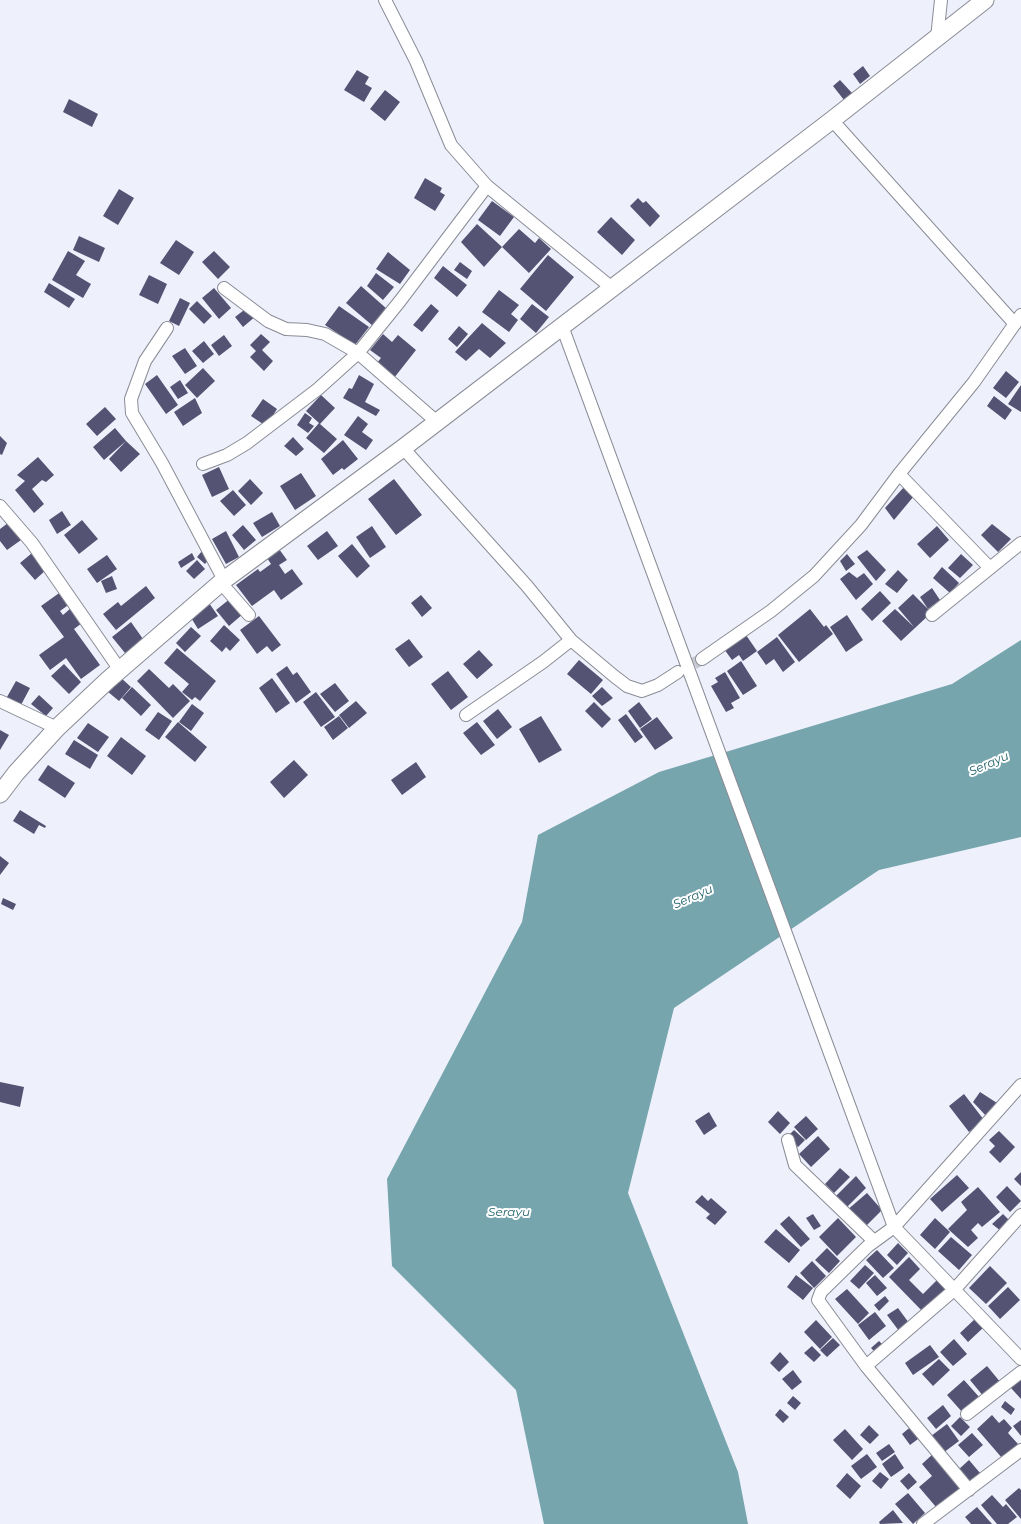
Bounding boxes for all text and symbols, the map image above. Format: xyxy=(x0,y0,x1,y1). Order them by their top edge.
water label: Serayu xyxy=(967,749,1011,779)
water label: Serayu xyxy=(671,882,715,912)
water label: Serayu xyxy=(488,1205,530,1219)

